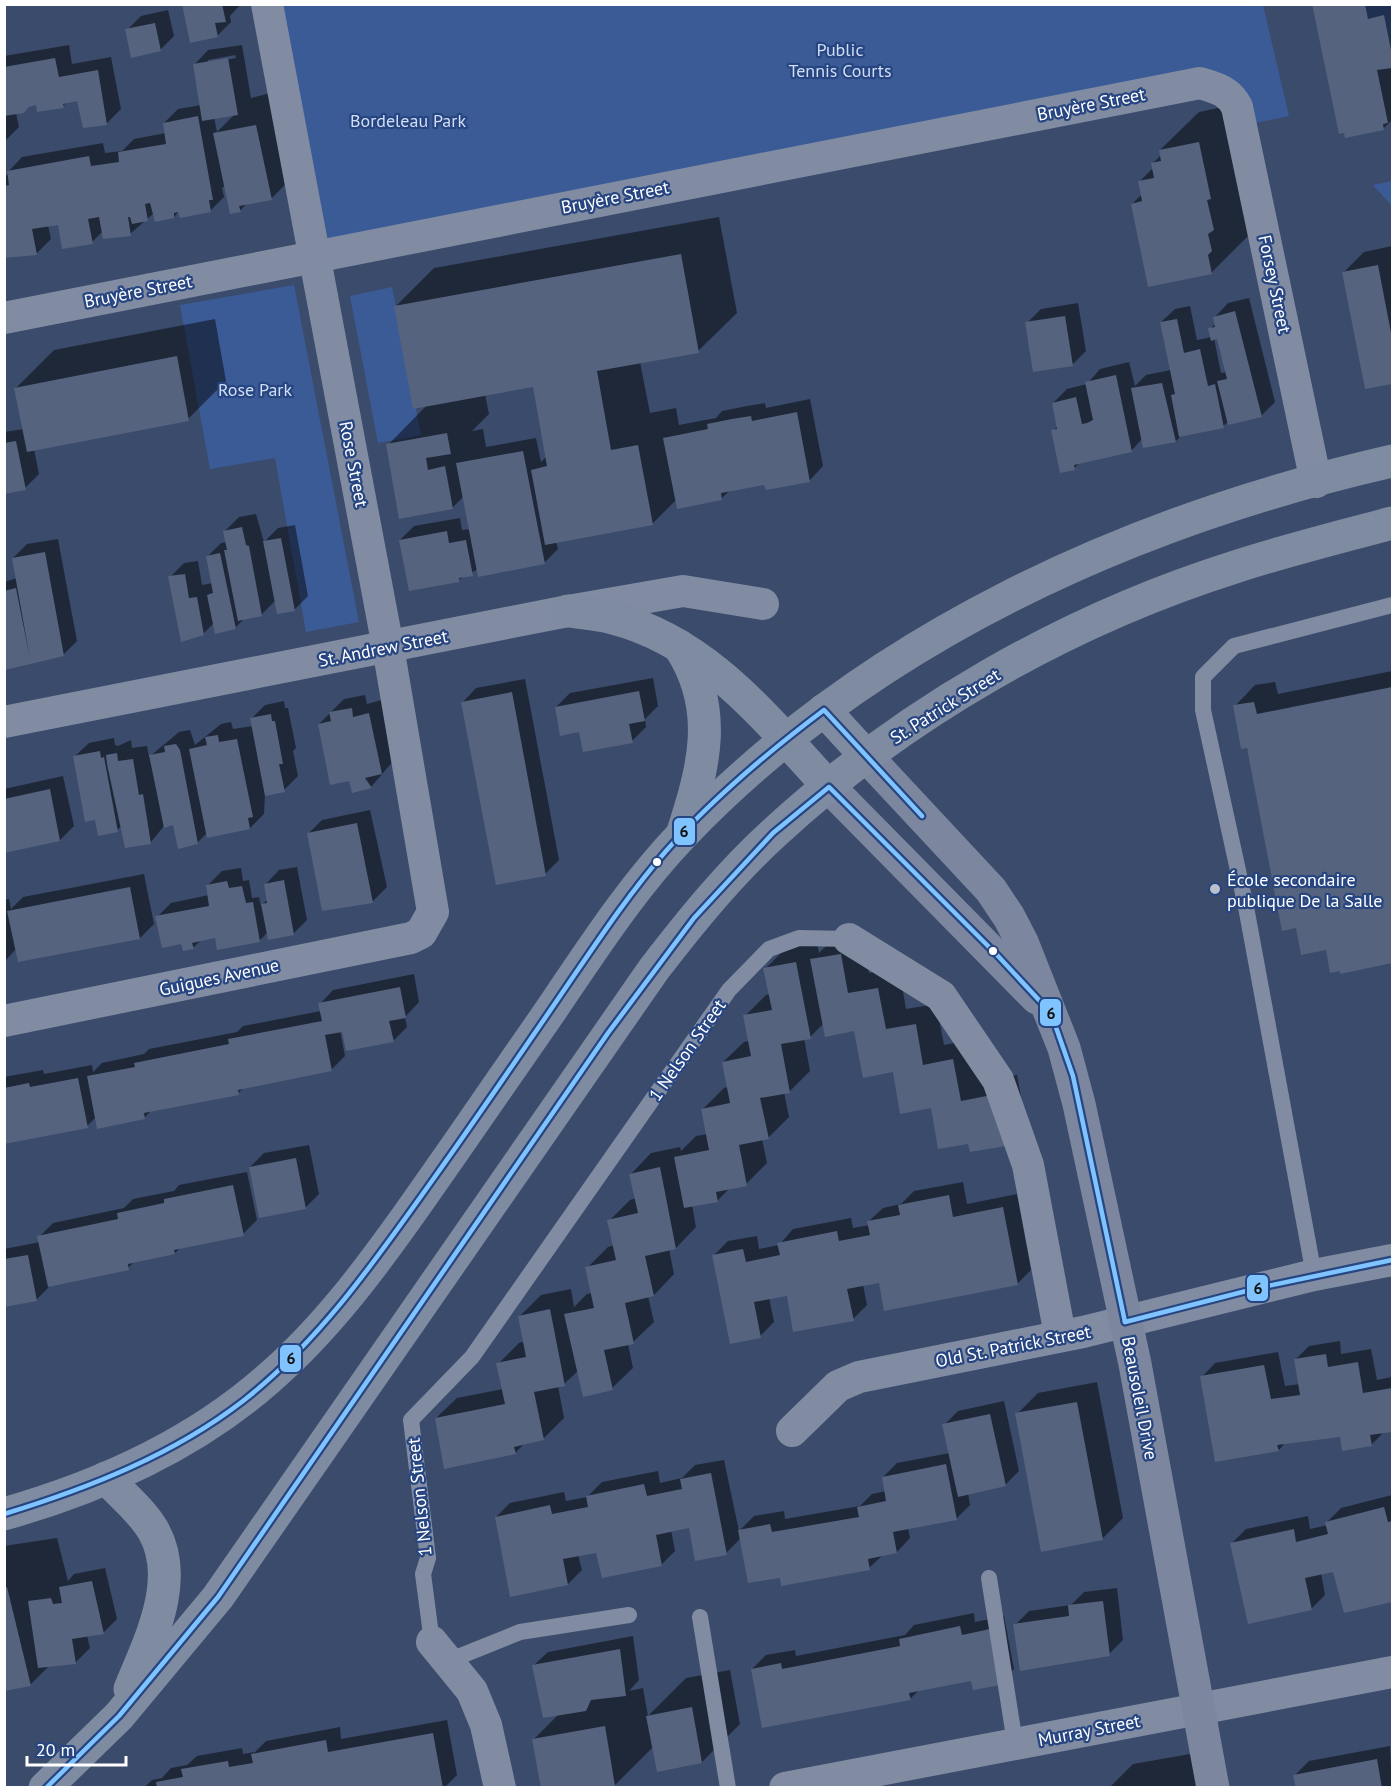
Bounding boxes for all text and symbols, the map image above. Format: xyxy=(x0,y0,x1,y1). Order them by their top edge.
park label: Public Tennis Courts xyxy=(788,38,892,82)
street label: Bruyère Street xyxy=(1035,82,1147,126)
park label: Bordeleau Park xyxy=(350,109,466,132)
street label: Bruyère Street xyxy=(559,175,671,219)
street label: Forsey Street xyxy=(1253,233,1297,335)
street label: Bruyère Street xyxy=(82,269,194,313)
park label: Rose Park xyxy=(218,378,292,401)
street label: Rose Street xyxy=(334,419,374,509)
street label: St. Andrew Street xyxy=(316,624,450,672)
street label: St. Patrick Street xyxy=(886,663,1004,749)
line badge: 6 xyxy=(673,817,696,846)
text: 6 xyxy=(679,821,689,841)
unlabelled marker xyxy=(651,856,663,868)
place label: École secondaire publique De la Salle xyxy=(1227,868,1382,912)
marker: École secondaire publique De la Salle xyxy=(1208,882,1222,896)
unlabelled marker xyxy=(987,945,999,957)
street label: Guigues Avenue xyxy=(157,953,281,1001)
street label: 1 Nelson Street xyxy=(643,995,731,1105)
line badge: 6 xyxy=(1039,998,1062,1027)
text: 6 xyxy=(1046,1003,1056,1023)
line badge: 6 xyxy=(1246,1274,1269,1302)
text: 6 xyxy=(1253,1278,1263,1298)
street label: Old St. Patrick Street xyxy=(933,1320,1093,1372)
street label: Beausoleil Drive xyxy=(1117,1334,1163,1462)
line badge: 6 xyxy=(279,1344,302,1373)
text: 6 xyxy=(286,1348,296,1368)
street label: 1 Nelson Street xyxy=(401,1437,437,1557)
street label: Murray Street xyxy=(1036,1709,1142,1751)
scale bar xyxy=(27,1729,126,1767)
text: 20 m xyxy=(36,1738,75,1761)

